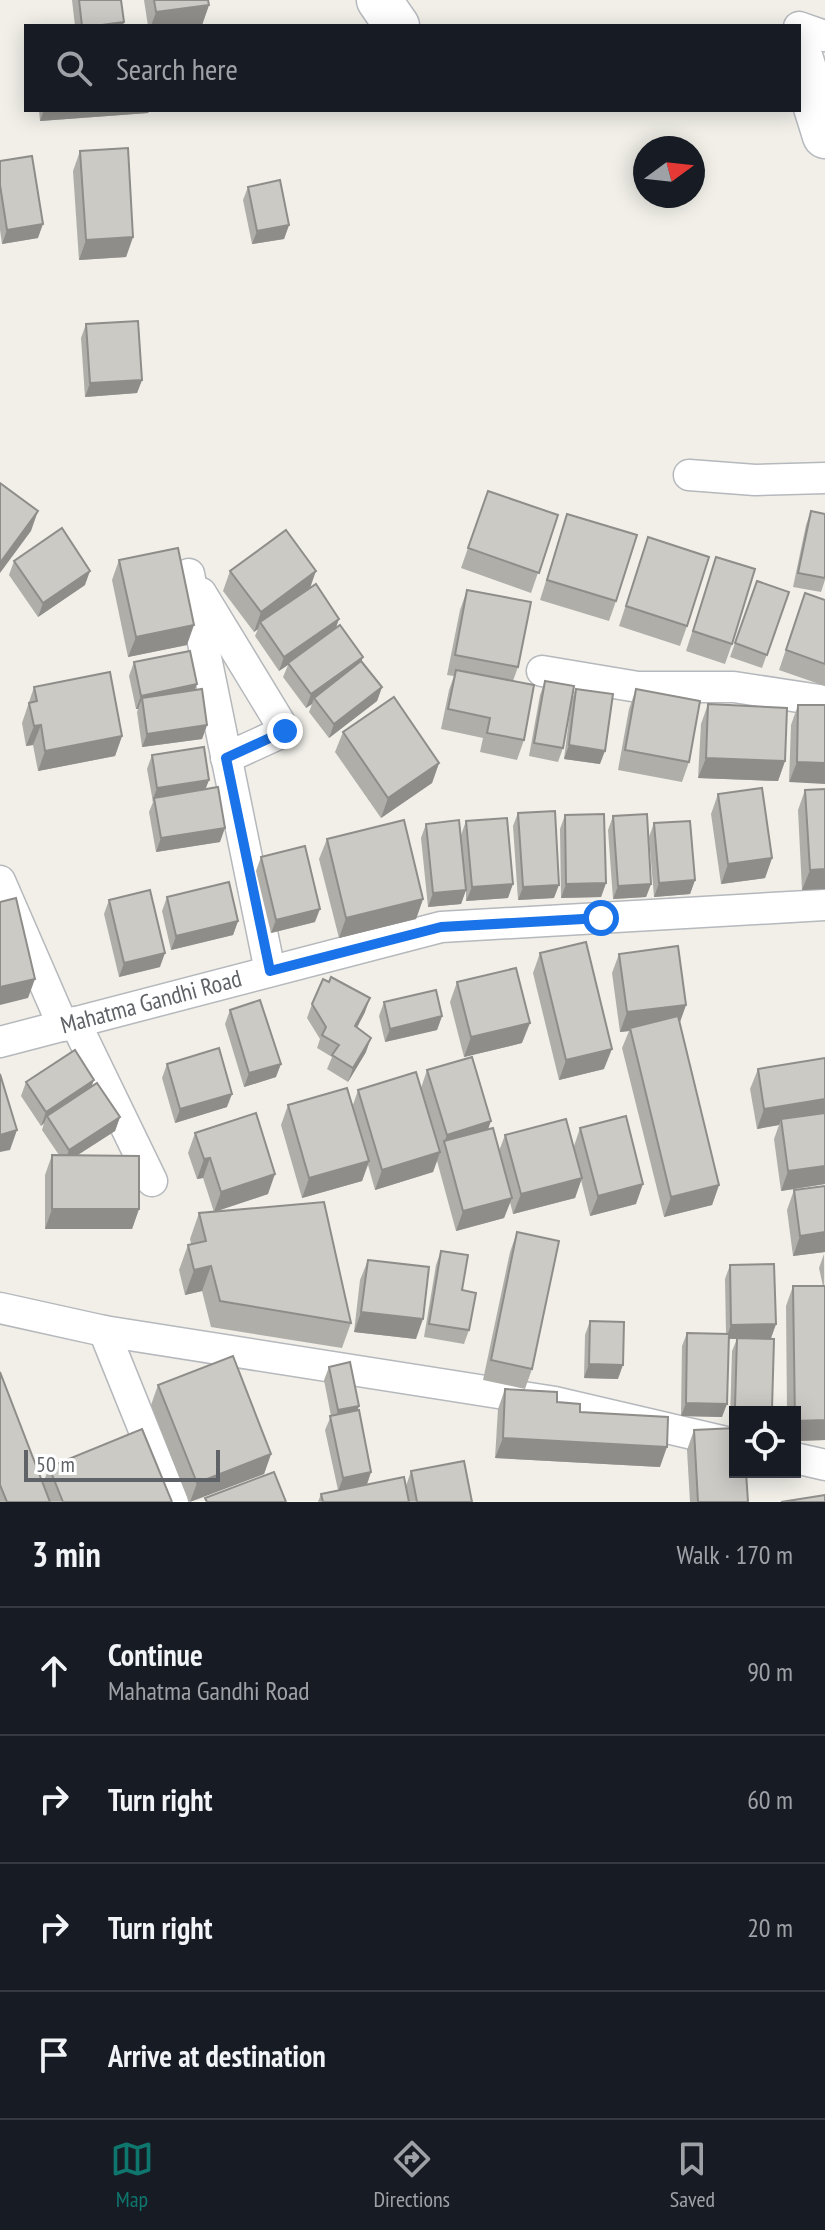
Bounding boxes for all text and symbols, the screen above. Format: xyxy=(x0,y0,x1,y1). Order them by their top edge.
search box xyxy=(24,24,801,112)
icon: search xyxy=(52,46,96,90)
text: Search here xyxy=(116,49,238,88)
north arrow xyxy=(633,136,705,208)
route end xyxy=(267,713,303,749)
route start xyxy=(583,900,619,936)
street label: Mahatma Gandhi Road xyxy=(57,962,245,1041)
map controls xyxy=(729,1406,801,1478)
button: locate xyxy=(729,1406,801,1478)
scale bar xyxy=(24,1446,220,1482)
text: 50 m xyxy=(36,1450,75,1478)
text: 3 min xyxy=(32,1532,101,1576)
text: Walk · 170 m xyxy=(676,1538,793,1571)
text: Continue xyxy=(108,1635,203,1674)
icon: ahead xyxy=(32,1649,76,1693)
text: 90 m xyxy=(747,1655,793,1688)
text: Mahatma Gandhi Road xyxy=(108,1674,310,1707)
icon: right xyxy=(32,1777,76,1821)
text: Turn right xyxy=(108,1780,212,1819)
text: 60 m xyxy=(747,1783,793,1816)
icon: right xyxy=(32,1905,76,1949)
text: Turn right xyxy=(108,1908,212,1947)
text: 20 m xyxy=(747,1911,793,1944)
icon: arrive xyxy=(32,2033,76,2077)
text: Arrive at destination xyxy=(108,2036,326,2075)
tab: Map xyxy=(110,2137,154,2213)
tab: Directions xyxy=(374,2137,450,2213)
tab: Saved xyxy=(670,2137,715,2213)

